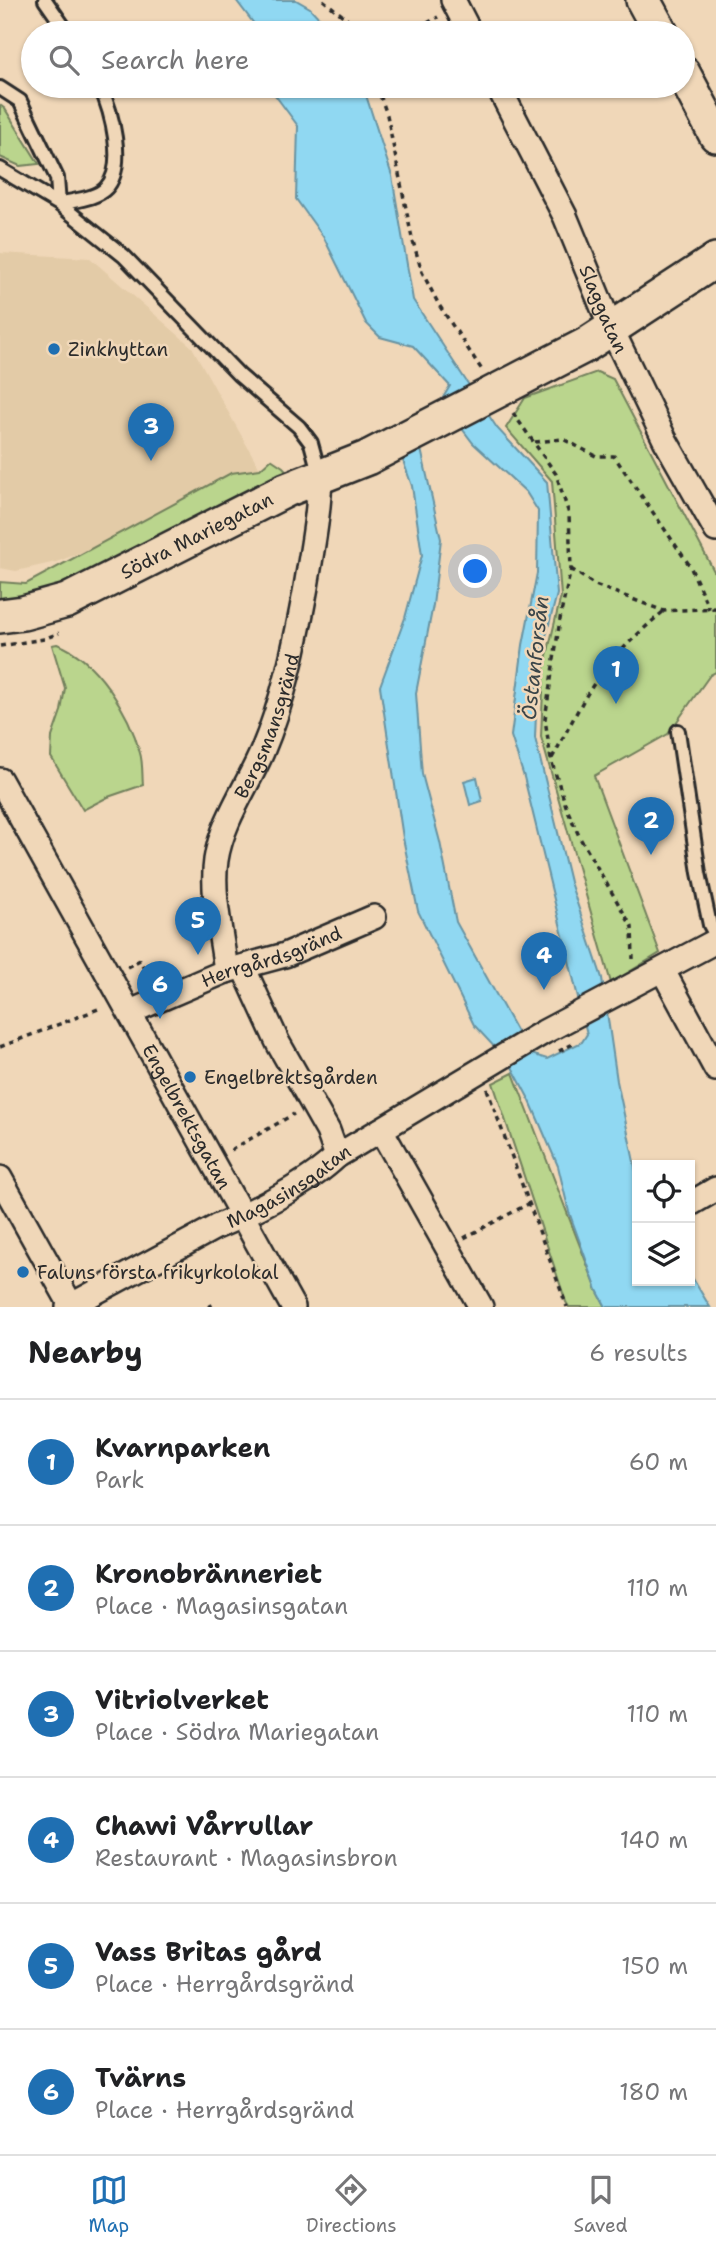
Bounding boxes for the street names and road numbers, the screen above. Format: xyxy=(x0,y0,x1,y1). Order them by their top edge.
street label: Slaggatan xyxy=(574,261,634,357)
street label: Södra Mariegatan xyxy=(116,486,277,584)
street label: Bergsmansgränd xyxy=(228,651,305,803)
street label: Herrgårdsgränd xyxy=(197,920,345,993)
street label: Engelbrektsgatan xyxy=(137,1039,238,1194)
street label: Magasinsgatan xyxy=(222,1138,355,1234)

